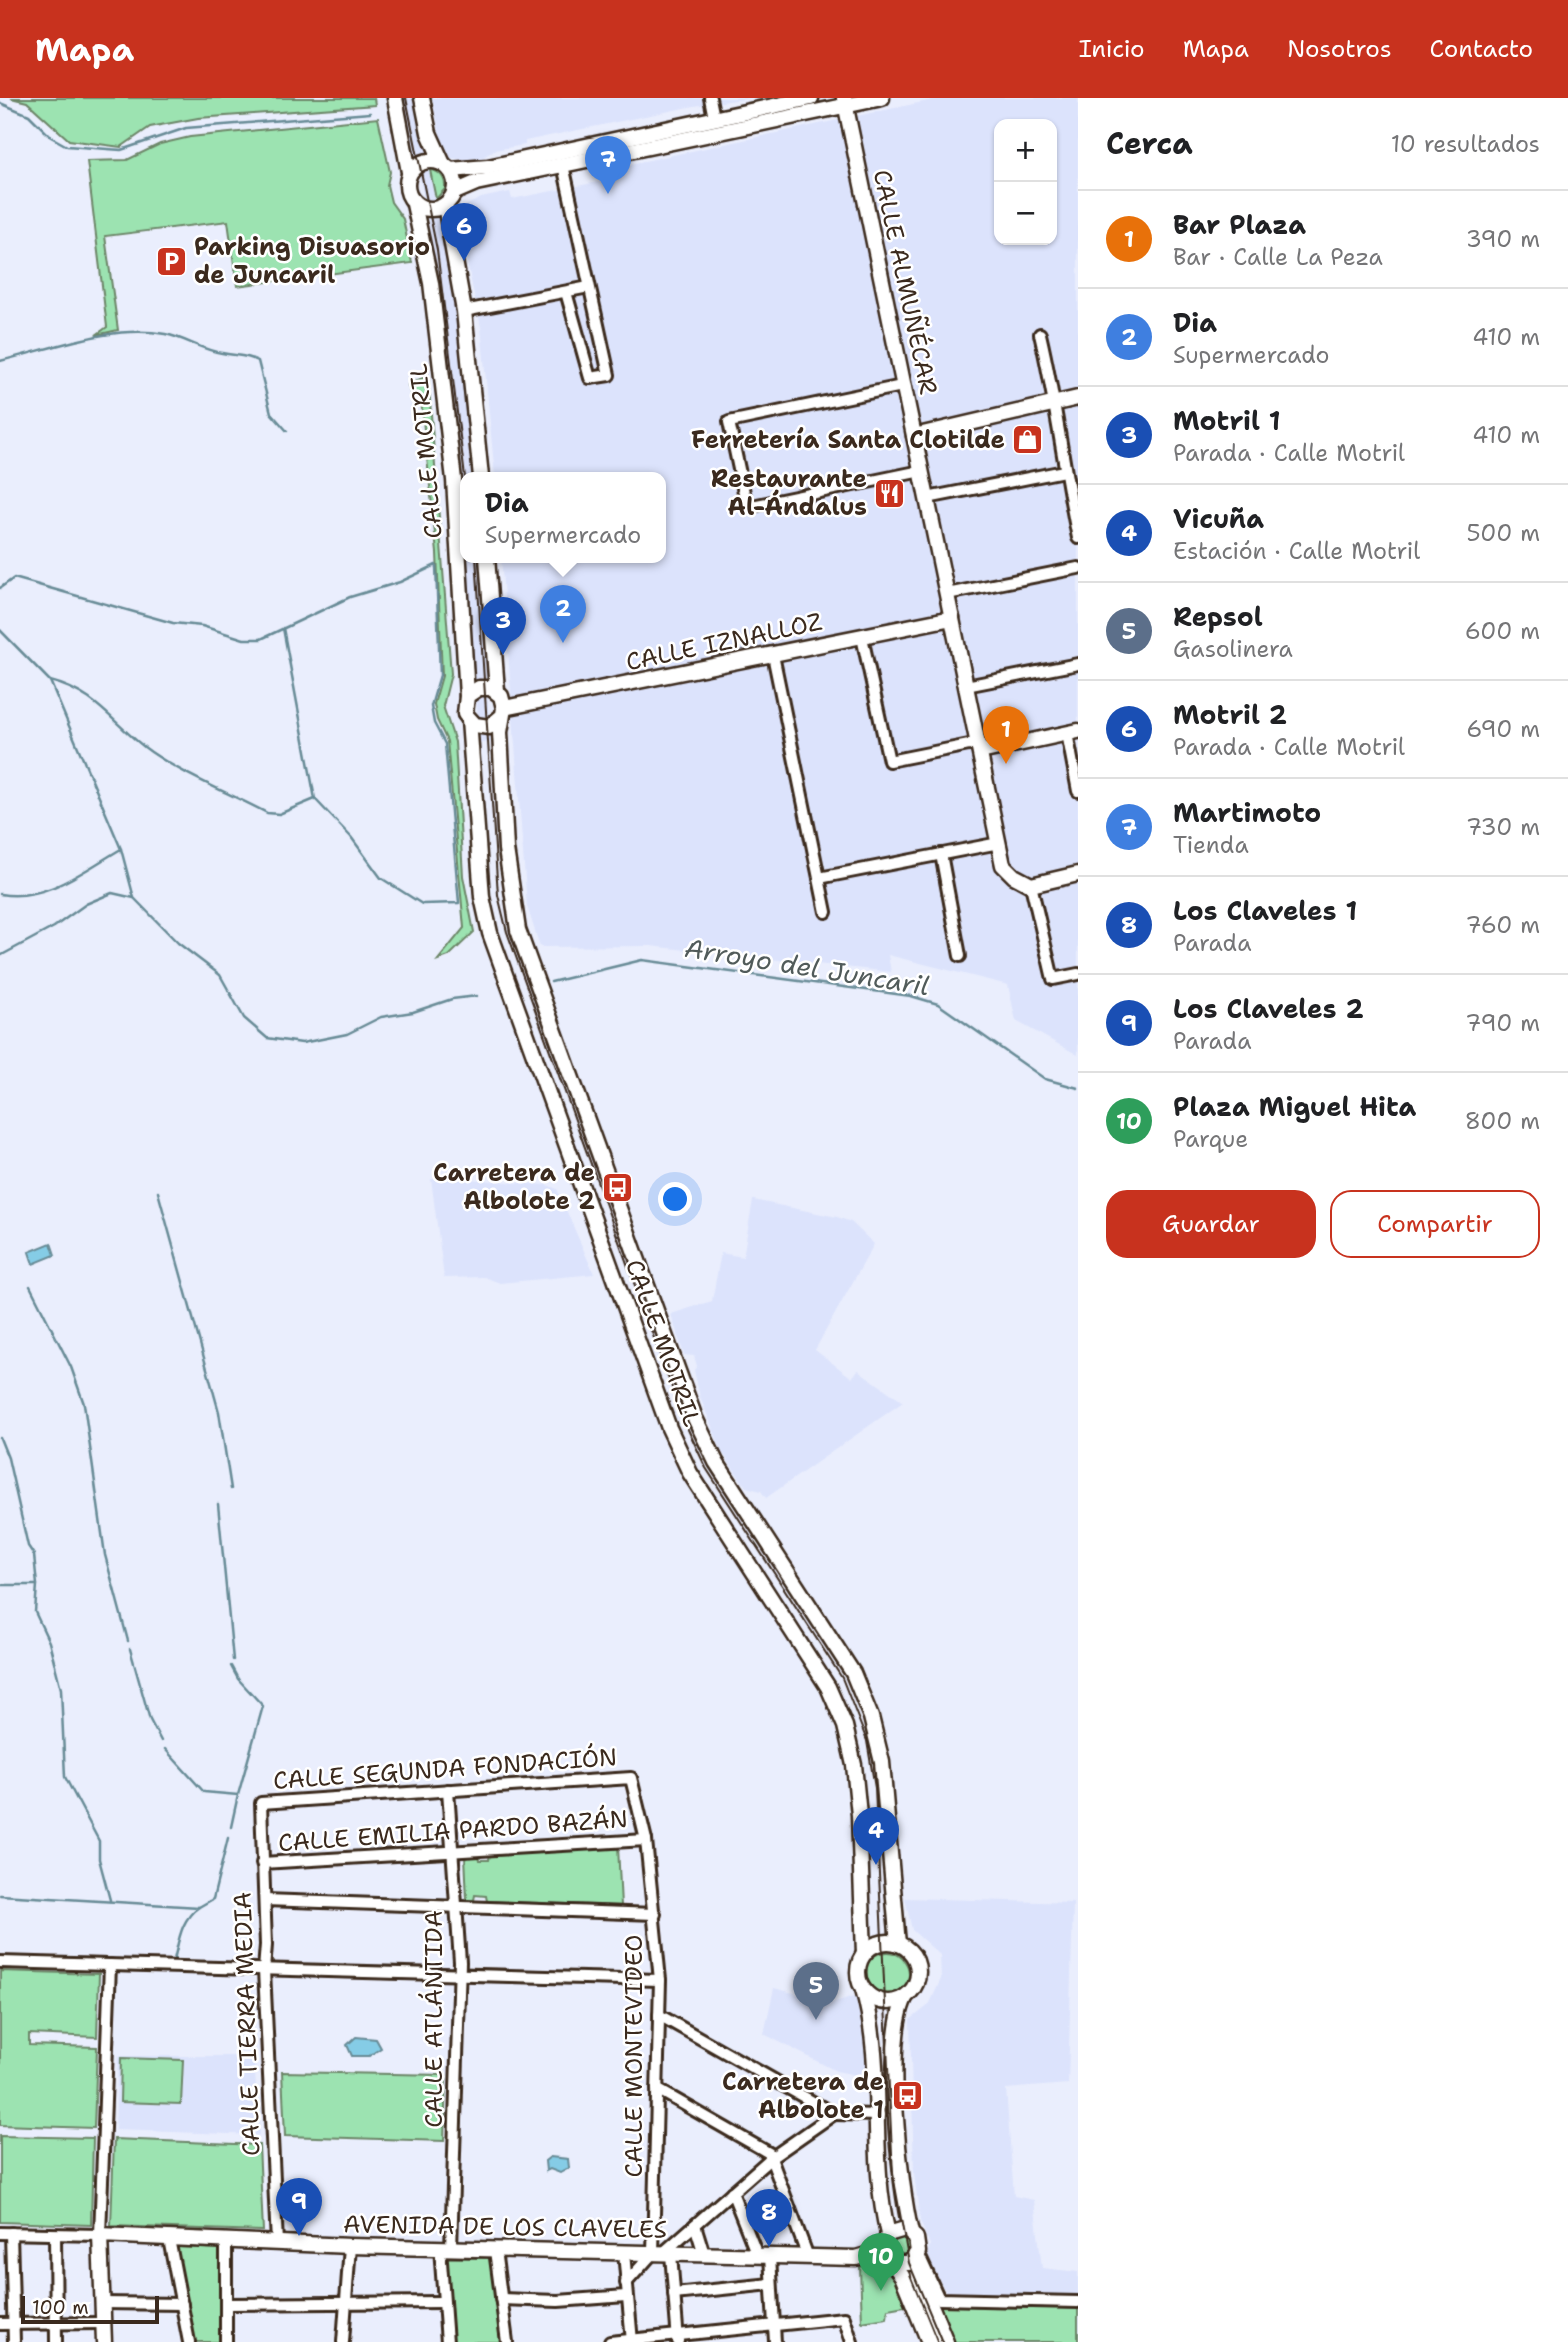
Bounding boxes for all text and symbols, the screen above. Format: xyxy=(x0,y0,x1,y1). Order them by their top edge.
text: Mapa xyxy=(35,27,134,72)
text: Inicio xyxy=(1079,33,1145,65)
text: Mapa xyxy=(1183,33,1249,65)
text: Nosotros xyxy=(1287,33,1392,65)
text: Contacto xyxy=(1430,33,1533,65)
map controls xyxy=(994,119,1057,245)
button: + xyxy=(994,119,1057,182)
text: Cerca xyxy=(1106,123,1193,164)
text: 10 resultados xyxy=(1391,129,1540,159)
pin: 7 xyxy=(585,136,631,194)
street label: CALLE ALMUÑÉCAR xyxy=(866,167,944,397)
button: − xyxy=(994,182,1057,245)
pin: 6 xyxy=(441,203,487,261)
text: Bar Plaza xyxy=(1173,207,1306,242)
text: 1 xyxy=(1124,224,1134,254)
text: 390 m xyxy=(1466,224,1540,254)
place label: Parking Disuasorio de Juncaril xyxy=(194,231,430,291)
text: Bar · Calle La Peza xyxy=(1173,242,1383,272)
parking icon: Parking Disuasorio de Juncaril xyxy=(154,244,188,278)
text: Dia xyxy=(1173,305,1217,340)
text: 2 xyxy=(1121,322,1137,352)
text: 410 m xyxy=(1472,322,1540,352)
text: Supermercado xyxy=(1173,340,1329,370)
street label: CALLE MOTRIL xyxy=(402,362,450,540)
text: Motril 1 xyxy=(1173,403,1281,438)
text: 3 xyxy=(1121,420,1137,450)
text: 410 m xyxy=(1472,420,1540,450)
shop icon: Ferretería Santa Clotilde xyxy=(1011,423,1045,457)
place label: Ferretería Santa Clotilde xyxy=(691,424,1005,456)
text: Parada · Calle Motril xyxy=(1173,438,1405,468)
place label: Restaurante Al-Ándalus xyxy=(711,463,867,523)
popup xyxy=(460,472,666,563)
restaurant icon: Restaurante Al-Ándalus xyxy=(873,476,907,510)
text: Dia xyxy=(485,485,529,520)
text: Vicuña xyxy=(1173,501,1264,536)
text: 4 xyxy=(1121,518,1137,548)
text: 500 m xyxy=(1466,518,1540,548)
text: Supermercado xyxy=(485,520,641,550)
text: Estación · Calle Motril xyxy=(1173,536,1420,566)
pin: 2 xyxy=(540,585,586,643)
pin: 3 xyxy=(480,597,526,655)
text: Repsol xyxy=(1173,599,1263,634)
street label: CALLE IZNALLOZ xyxy=(623,606,825,678)
text: 5 xyxy=(1122,616,1136,646)
text: 600 m xyxy=(1465,616,1540,646)
text: Gasolinera xyxy=(1173,634,1293,664)
text: Motril 2 xyxy=(1173,697,1287,732)
pin: 1 xyxy=(983,706,1029,764)
text: 6 xyxy=(1121,714,1137,744)
text: 690 m xyxy=(1466,714,1540,744)
text: Parada · Calle Motril xyxy=(1173,732,1405,762)
text: Martimoto xyxy=(1173,795,1321,830)
text: 7 xyxy=(1121,812,1137,842)
text: 730 m xyxy=(1466,812,1540,842)
text: Tienda xyxy=(1173,830,1249,860)
text: Los Claveles 1 xyxy=(1173,893,1357,928)
text: 8 xyxy=(1121,910,1137,940)
text: 760 m xyxy=(1466,910,1540,940)
text: Parada xyxy=(1173,928,1252,958)
water label: Arroyo del Juncaril xyxy=(682,930,932,1003)
text: Los Claveles 2 xyxy=(1173,991,1364,1026)
text: 9 xyxy=(1121,1008,1137,1038)
text: 790 m xyxy=(1465,1008,1540,1038)
text: Parada xyxy=(1173,1026,1252,1056)
text: Plaza Miguel Hita xyxy=(1173,1089,1416,1124)
text: 10 xyxy=(1116,1106,1142,1136)
text: 800 m xyxy=(1465,1106,1540,1136)
text: Parque xyxy=(1173,1124,1248,1154)
place label: Carretera de Albolote 2 xyxy=(433,1157,595,1217)
bus stop icon: Carretera de Albolote 2 xyxy=(601,1170,635,1204)
your location xyxy=(658,1182,692,1216)
button: Guardar xyxy=(1106,1190,1316,1258)
button: Compartir xyxy=(1330,1190,1540,1258)
street label: CALLE MOTRIL xyxy=(618,1255,708,1431)
street label: CALLE SEGUNDA FONDACIÓN xyxy=(272,1741,618,1797)
street label: CALLE EMILIA PARDO BAZÁN xyxy=(277,1803,629,1859)
pin: 4 xyxy=(853,1807,899,1865)
street label: CALLE TIERRA MEDIA xyxy=(226,1891,268,2157)
street label: CALLE ATLÁNTIDA xyxy=(418,1910,450,2128)
street label: CALLE MONTEVIDEO xyxy=(618,1935,650,2177)
pin: 5 xyxy=(793,1962,839,2020)
place label: Carretera de Albolote 1 xyxy=(722,2066,884,2126)
bus stop icon: Carretera de Albolote 1 xyxy=(890,2079,924,2113)
pin: 9 xyxy=(276,2178,322,2236)
pin: 8 xyxy=(746,2189,792,2247)
street label: AVENIDA DE LOS CLAVELES xyxy=(343,2208,667,2246)
pin: 10 xyxy=(858,2233,904,2291)
scale bar xyxy=(21,2293,159,2325)
text: 100 m xyxy=(32,2295,89,2320)

